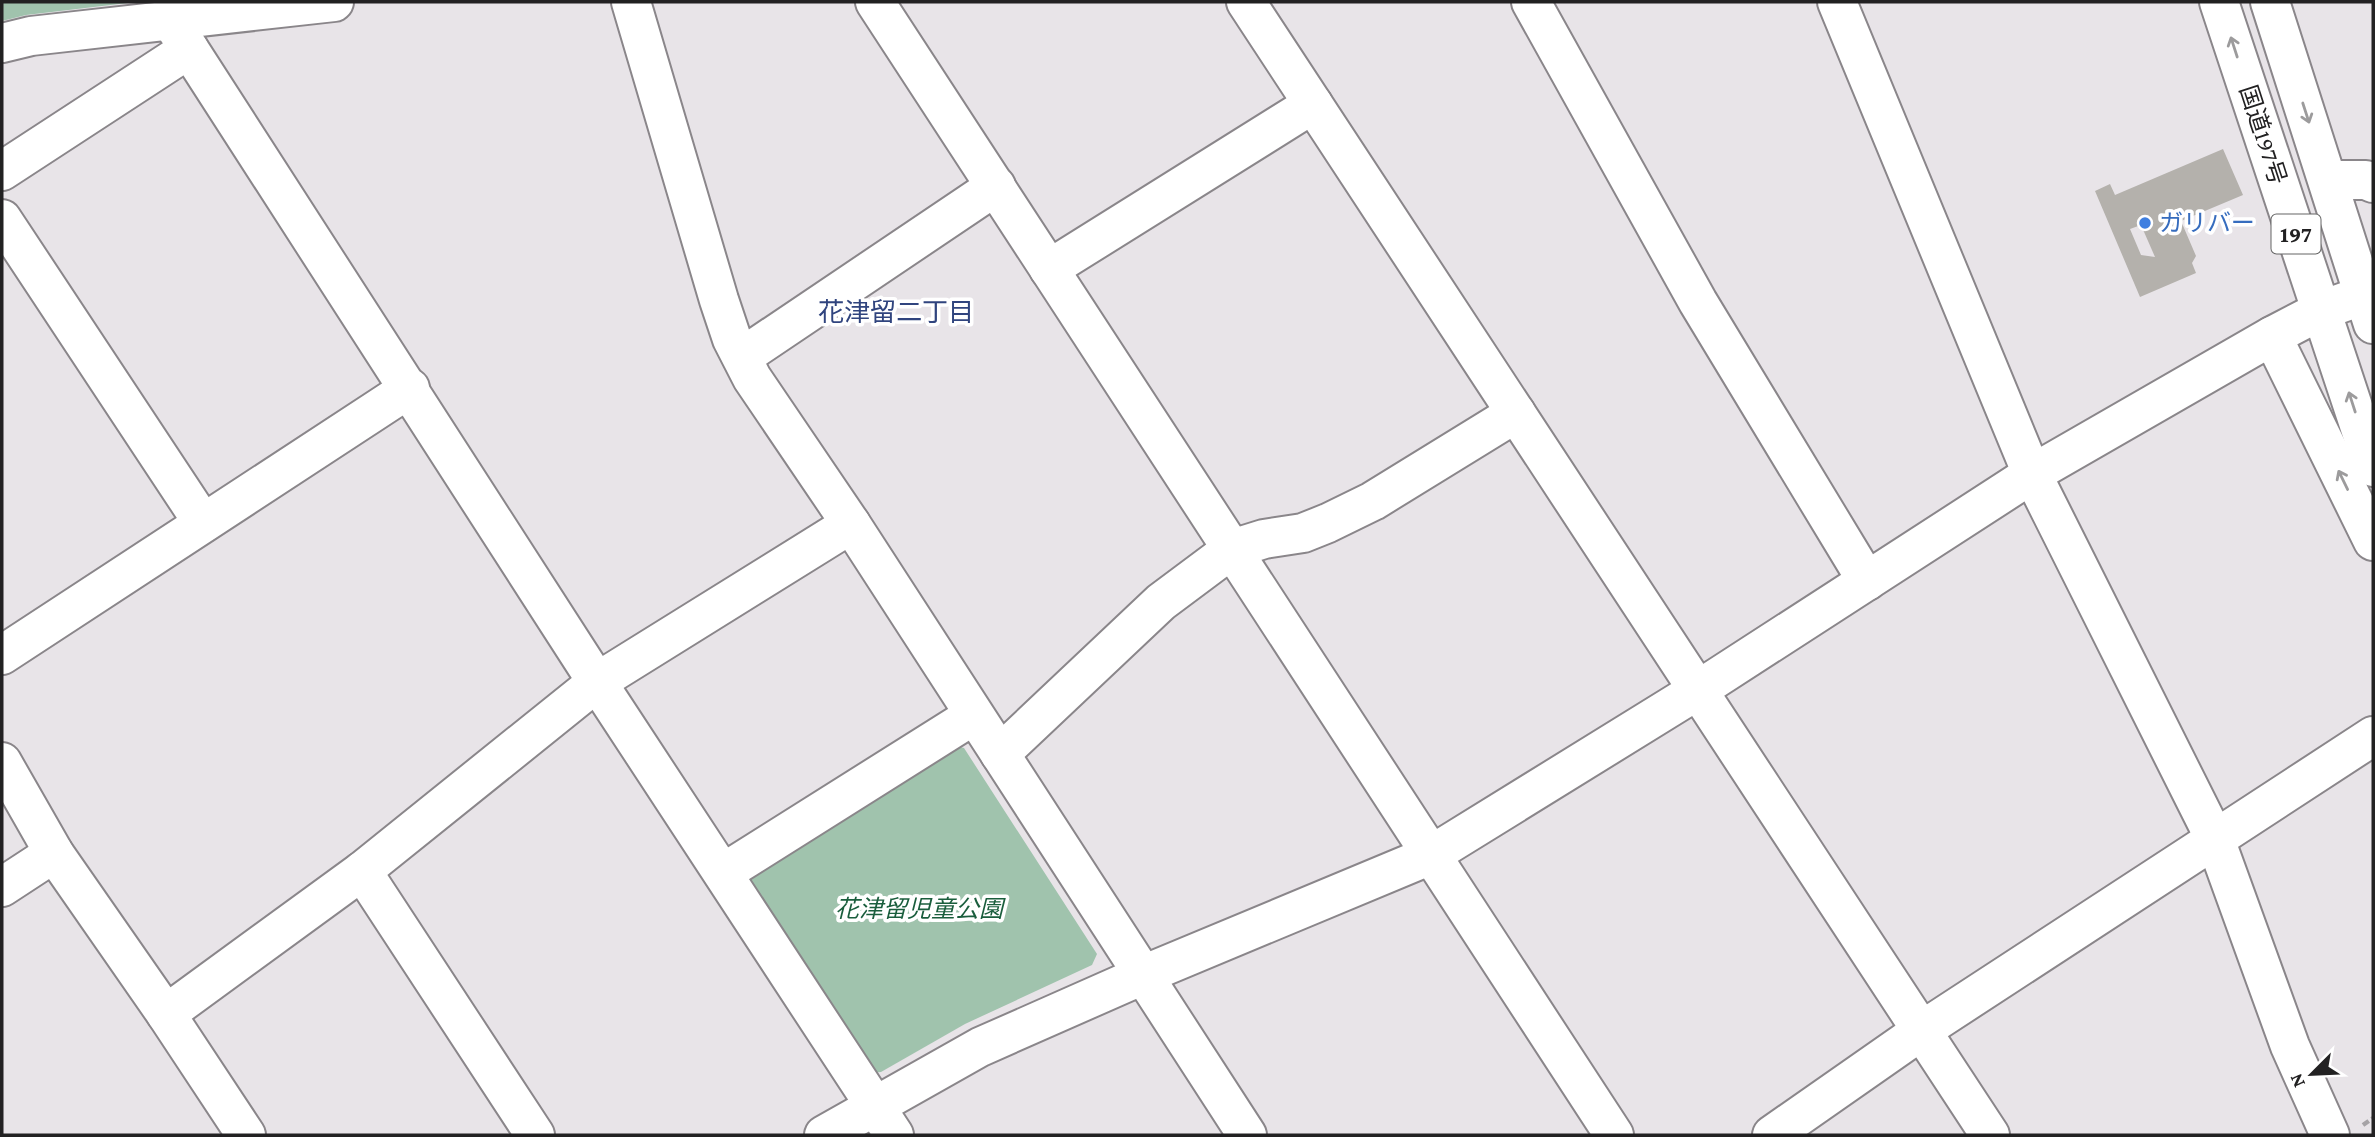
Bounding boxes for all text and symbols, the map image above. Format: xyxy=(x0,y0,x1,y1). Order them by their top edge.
one-way arrow xyxy=(2227,36,2240,58)
street label: 国道197号 xyxy=(2235,82,2292,188)
one-way arrow xyxy=(2300,102,2313,124)
place label: ガリバー xyxy=(2159,209,2255,236)
marker: ガリバー xyxy=(2137,215,2153,231)
road number: 197 xyxy=(2272,215,2320,254)
district label: 花津留二丁目 xyxy=(818,298,974,327)
one-way arrow xyxy=(2345,392,2357,414)
one-way arrow xyxy=(2336,470,2349,491)
park label: 花津留児童公園 xyxy=(835,895,1006,922)
north arrow xyxy=(2277,1039,2347,1109)
text: N xyxy=(2285,1070,2309,1091)

